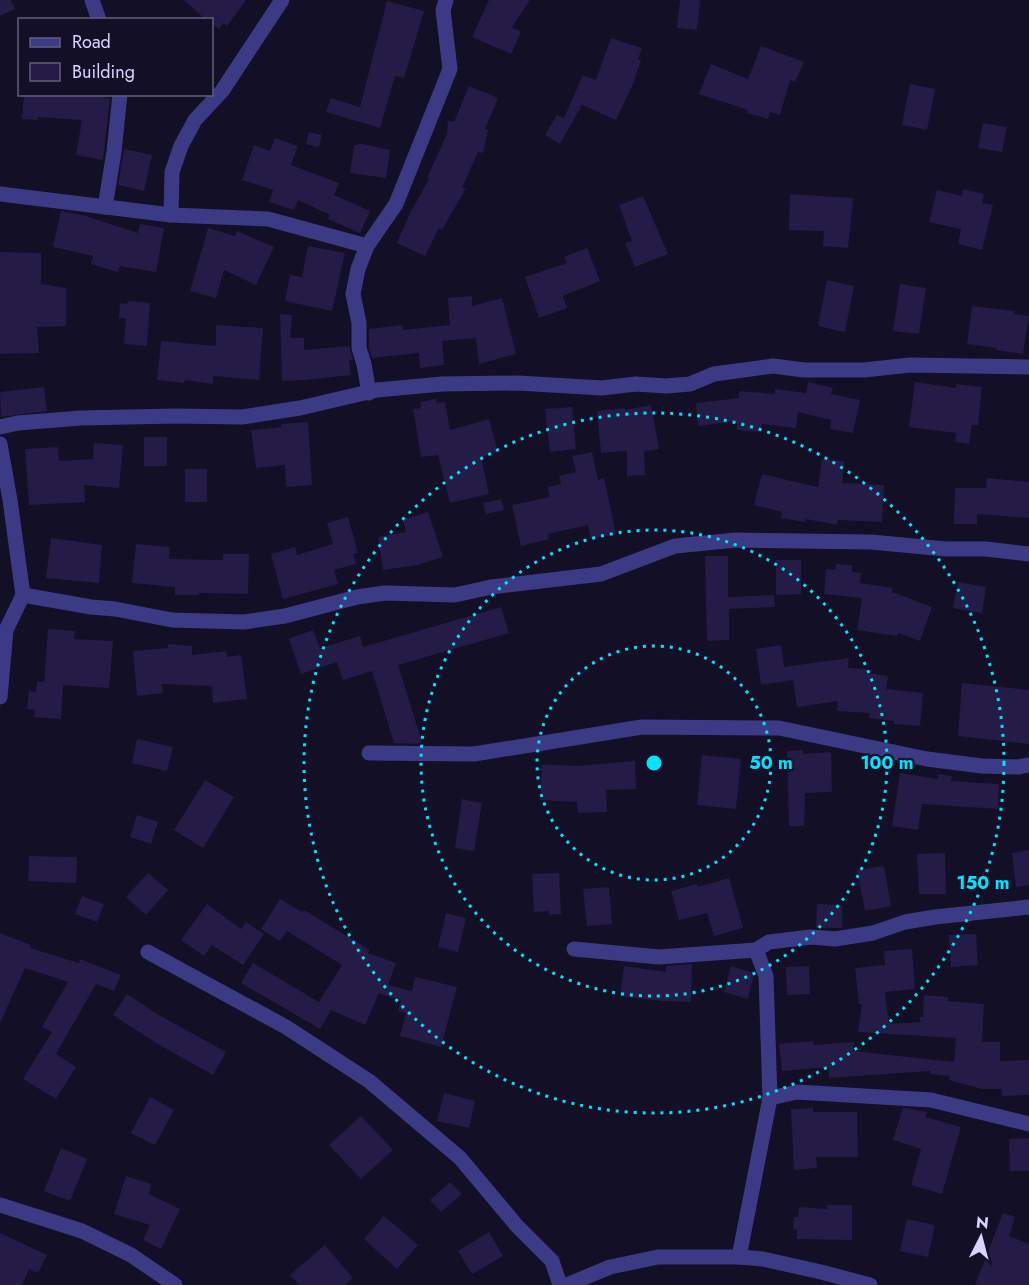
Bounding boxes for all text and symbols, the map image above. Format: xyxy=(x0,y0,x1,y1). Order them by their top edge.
legend xyxy=(18,18,213,96)
text: Road xyxy=(72,29,111,55)
text: Building xyxy=(72,59,135,85)
text: 50 m xyxy=(749,750,793,776)
text: 100 m xyxy=(860,750,914,776)
centre of rings xyxy=(644,753,664,773)
text: 150 m xyxy=(957,870,1009,896)
north arrow xyxy=(951,1207,1011,1267)
text: N xyxy=(975,1210,990,1235)

